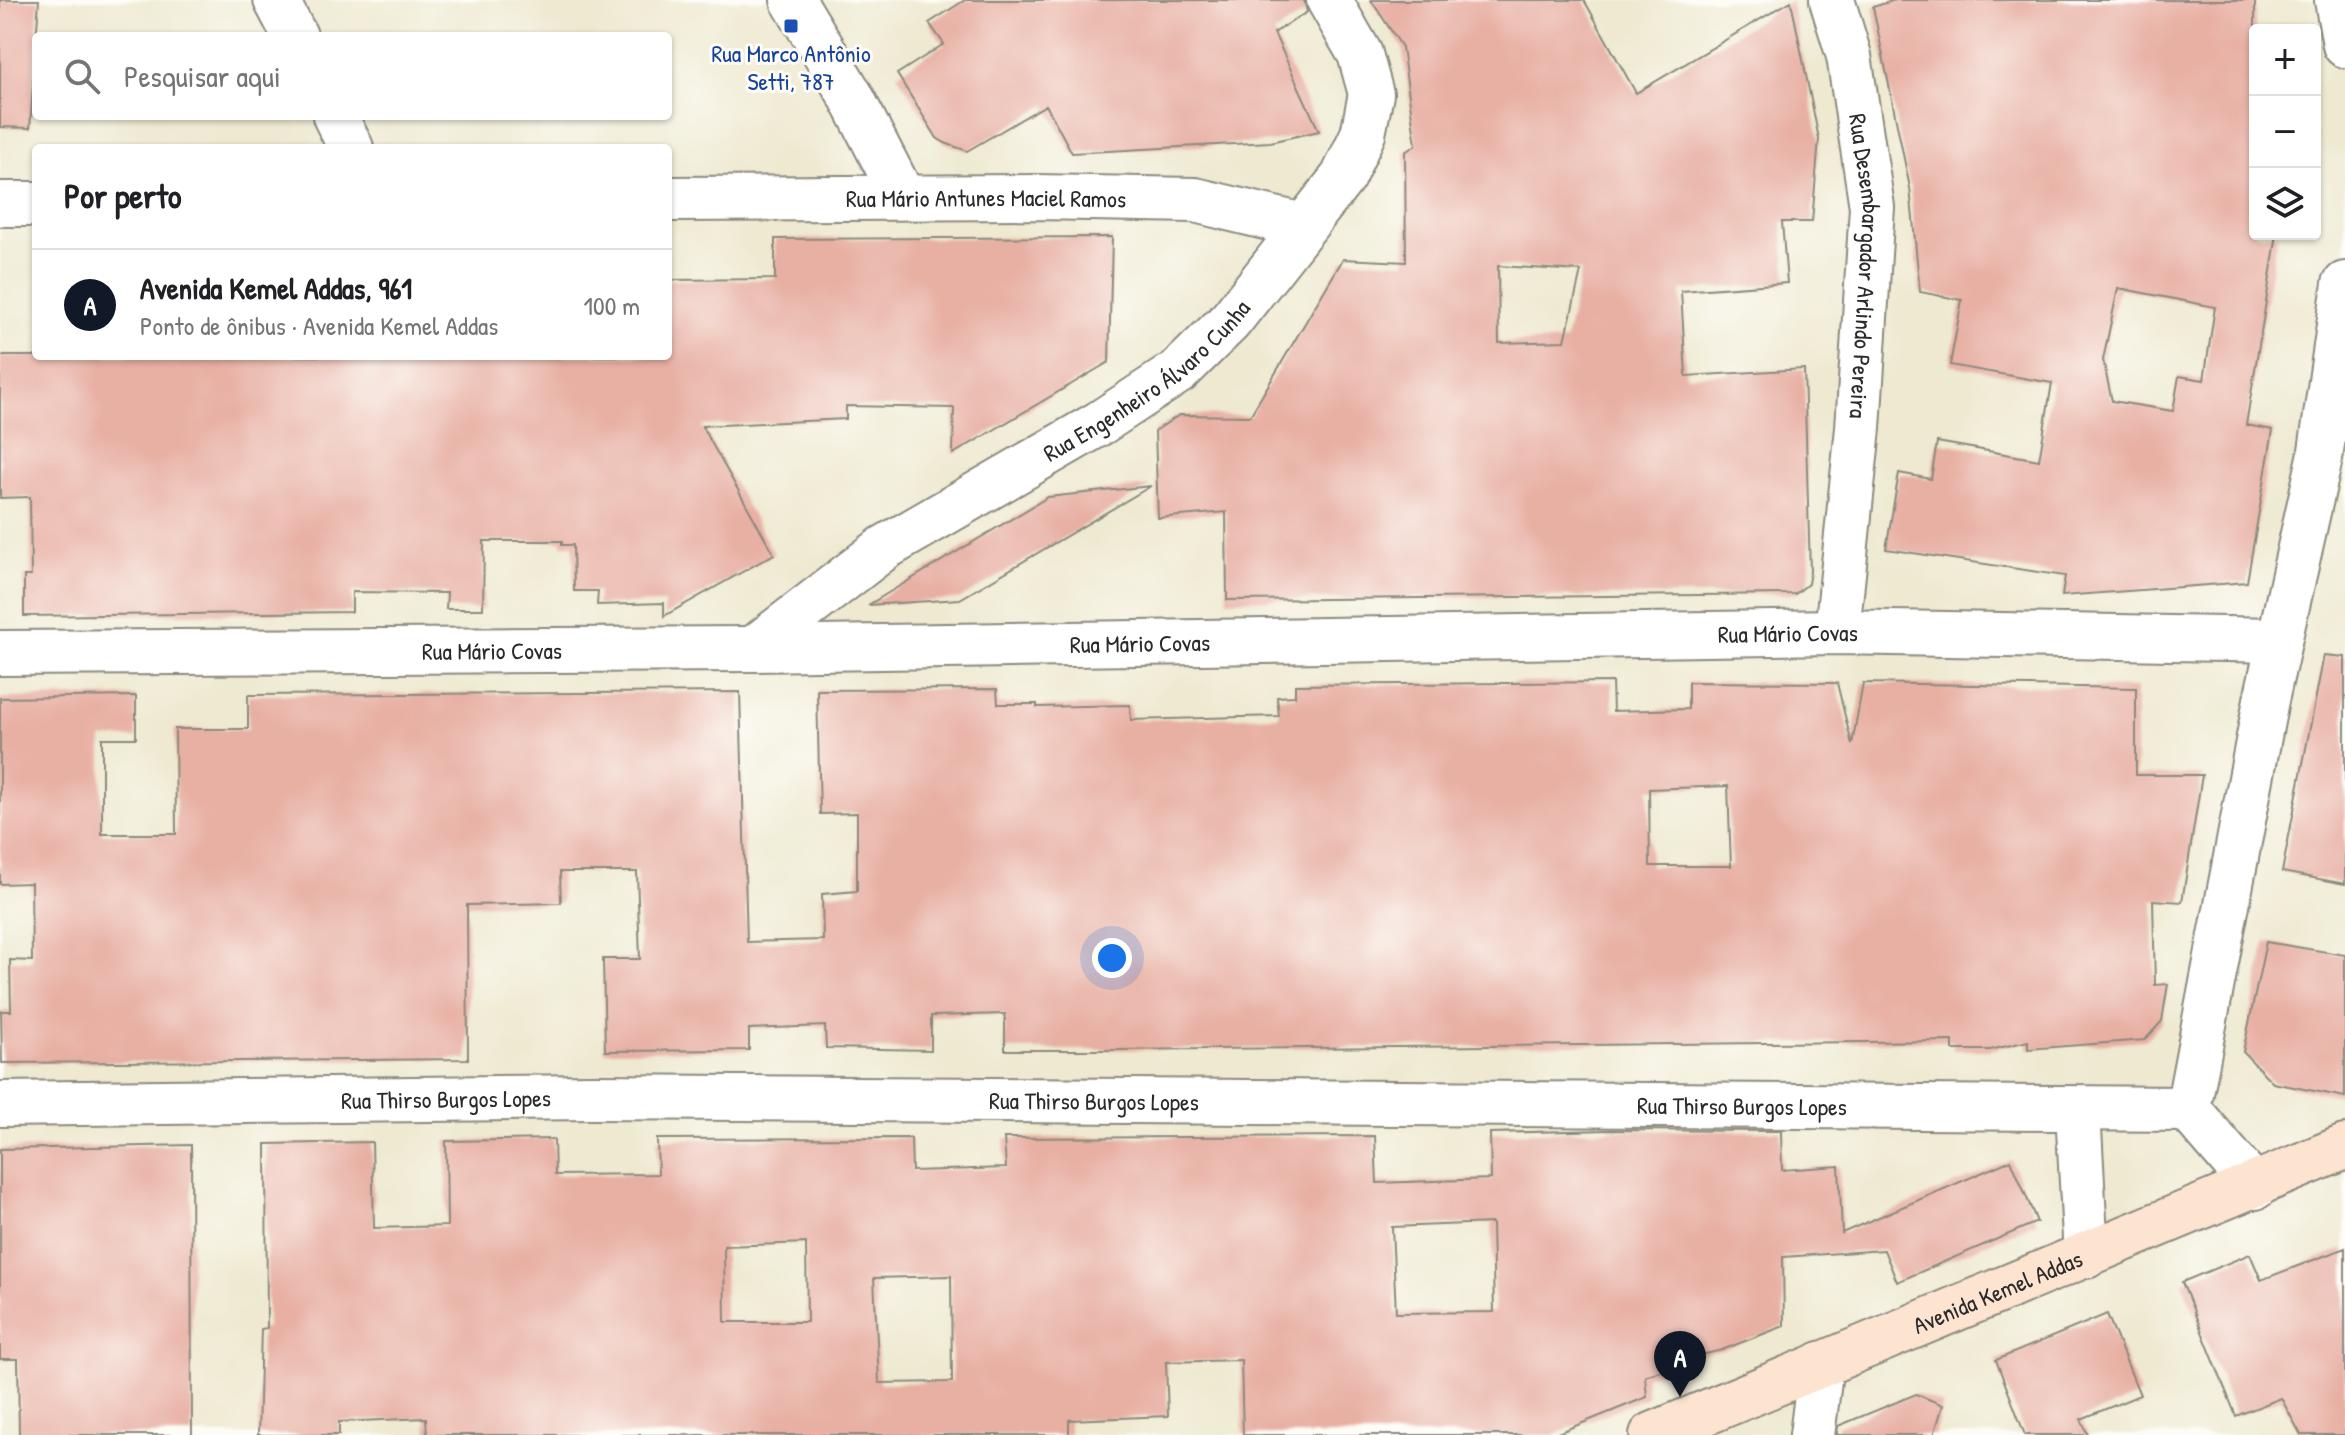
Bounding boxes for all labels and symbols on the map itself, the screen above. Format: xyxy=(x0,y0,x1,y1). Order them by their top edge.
marker: Rua Marco Antônio Setti, 787 xyxy=(782,17,800,35)
place label: Rua Marco Antônio Setti, 787 xyxy=(711,37,871,97)
street label: Rua Desembargador Arlindo Pereira xyxy=(1842,111,1888,419)
street label: Rua Mário Antunes Maciel Ramos xyxy=(846,181,1126,215)
street label: Rua Engenheiro Álvaro Cunha xyxy=(1037,293,1257,468)
street label: Rua Mário Covas xyxy=(1718,616,1858,650)
street label: Rua Mário Covas xyxy=(1070,626,1210,660)
street label: Rua Mário Covas xyxy=(422,634,562,667)
your location xyxy=(1092,938,1132,978)
street label: Rua Thirso Burgos Lopes xyxy=(341,1081,551,1116)
street label: Rua Thirso Burgos Lopes xyxy=(989,1084,1199,1118)
street label: Rua Thirso Burgos Lopes xyxy=(1637,1089,1847,1122)
street label: Avenida Kemel Addas xyxy=(1908,1242,2087,1341)
pin: A xyxy=(1654,1331,1706,1397)

